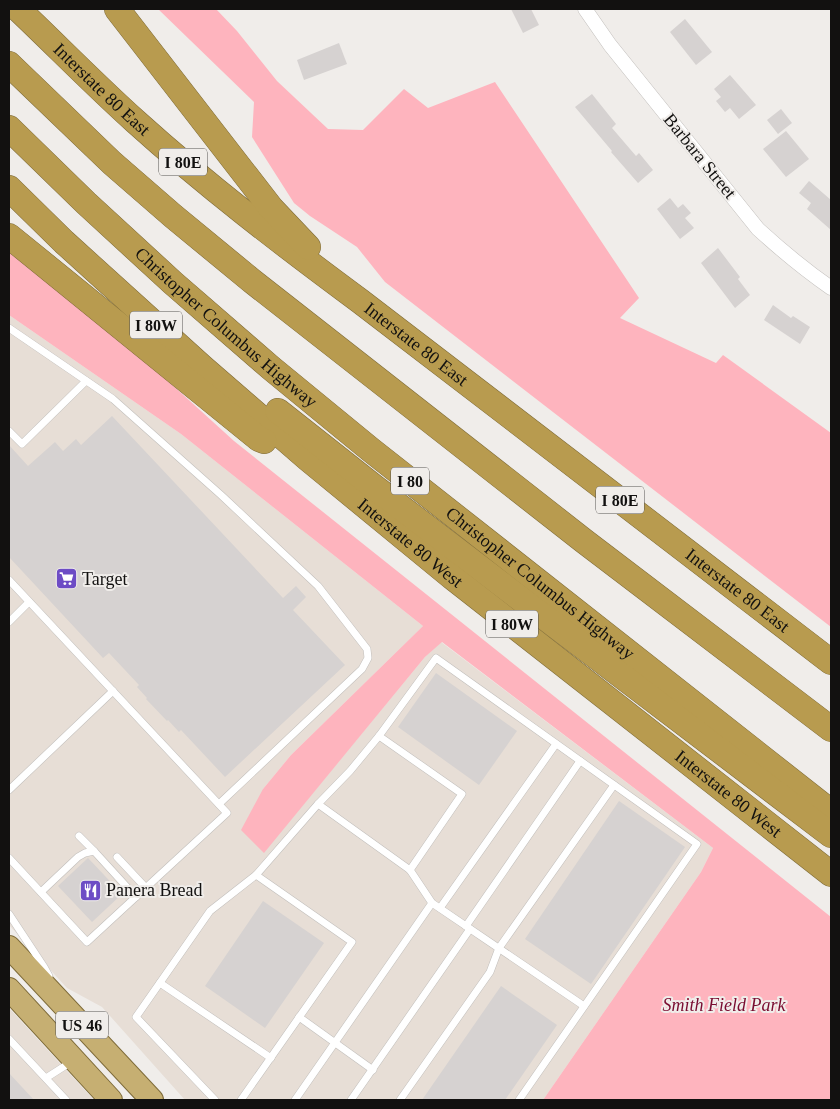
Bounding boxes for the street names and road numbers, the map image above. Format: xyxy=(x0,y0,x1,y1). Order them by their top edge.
street label: Interstate 80 East xyxy=(49,39,154,140)
street label: Barbara Street xyxy=(660,110,740,202)
road number: I 80E xyxy=(159,148,207,176)
street label: Christopher Columbus Highway xyxy=(131,243,321,412)
street label: Interstate 80 East xyxy=(360,298,472,390)
road number: I 80W xyxy=(130,312,182,338)
road number: I 80 xyxy=(391,468,429,494)
road number: I 80E xyxy=(596,486,644,514)
street label: Interstate 80 West xyxy=(354,494,467,592)
street label: Christopher Columbus Highway xyxy=(442,503,638,663)
street label: Interstate 80 East xyxy=(682,544,793,636)
road number: I 80W xyxy=(486,610,538,638)
street label: Interstate 80 West xyxy=(671,746,786,841)
road number: US 46 xyxy=(56,1012,108,1038)

